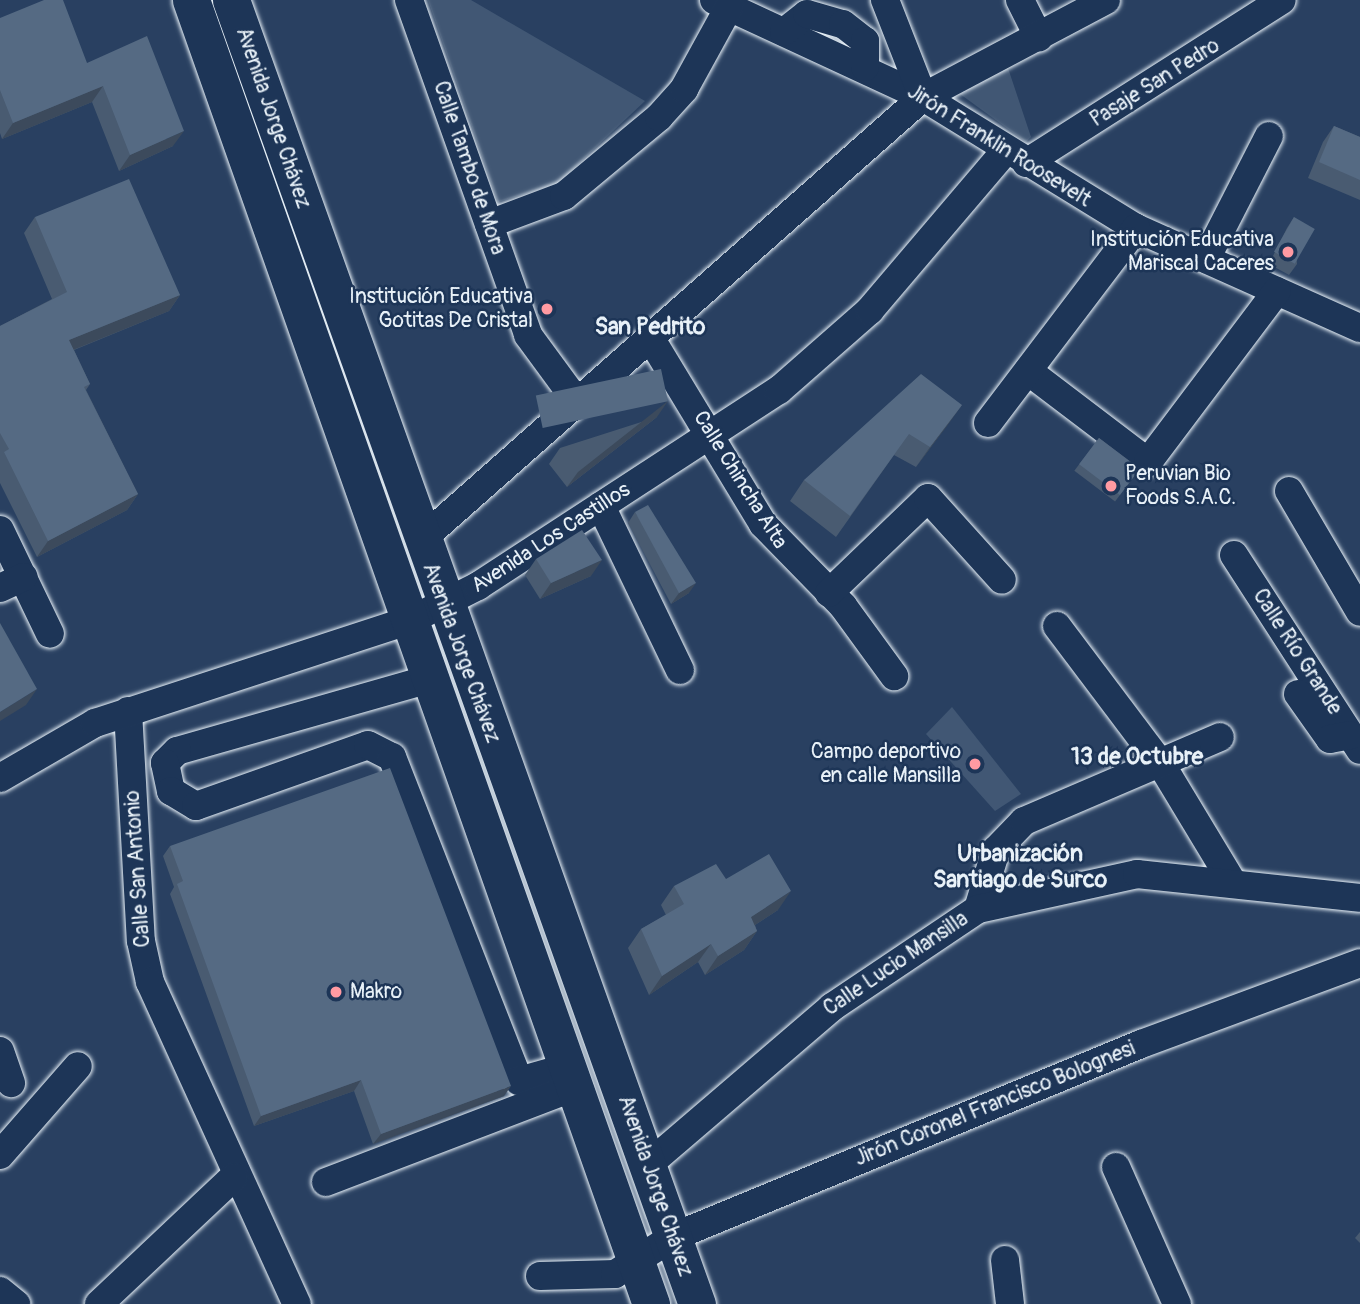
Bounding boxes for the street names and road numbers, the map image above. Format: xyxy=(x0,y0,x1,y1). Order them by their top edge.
street label: Avenida Jorge Chávez xyxy=(230,24,316,212)
street label: Pasaje San Pedro xyxy=(1086,33,1224,133)
street label: Calle Tambo de Mora xyxy=(428,78,510,258)
street label: Jirón Franklin Roosevelt xyxy=(903,79,1095,213)
street label: Calle Chincha Alta xyxy=(688,406,792,554)
street label: Avenida Los Castillos xyxy=(467,477,635,599)
street label: Avenida Jorge Chávez xyxy=(417,560,505,746)
street label: Calle Río Grande xyxy=(1247,584,1347,720)
street label: Calle San Antonio xyxy=(120,790,156,948)
street label: Calle Lucio Mansilla xyxy=(819,906,973,1022)
street label: Jirón Coronel Francisco Bolognesi xyxy=(851,1036,1139,1172)
street label: Avenida Jorge Chávez xyxy=(612,1092,698,1280)

